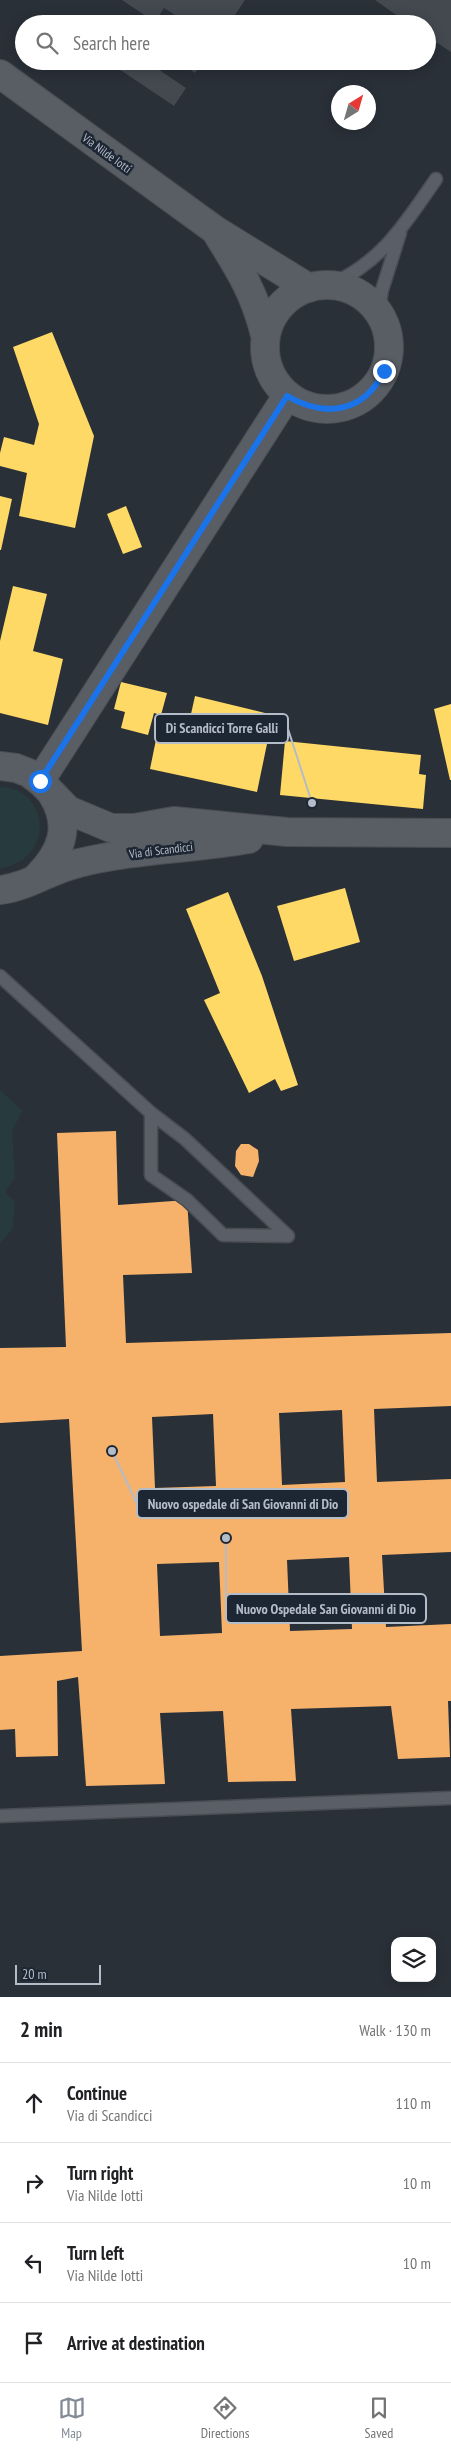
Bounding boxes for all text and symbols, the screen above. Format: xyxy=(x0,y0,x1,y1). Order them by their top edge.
search box xyxy=(15,15,436,70)
icon: search xyxy=(33,29,61,57)
text: Search here xyxy=(73,31,150,55)
north arrow xyxy=(331,85,376,130)
street label: Via Nilde Iotti xyxy=(79,130,135,176)
route end xyxy=(373,360,396,383)
callout: Di Scandicci Torre Galli xyxy=(155,714,288,743)
text: Di Scandicci Torre Galli xyxy=(166,719,278,737)
route start xyxy=(29,770,52,793)
street label: Via di Scandicci xyxy=(127,839,194,861)
callout: Nuovo ospedale di San Giovanni di Dio xyxy=(137,1489,348,1518)
text: Nuovo ospedale di San Giovanni di Dio xyxy=(148,1495,338,1513)
callout: Nuovo Ospedale San Giovanni di Dio xyxy=(226,1594,426,1623)
text: Nuovo Ospedale San Giovanni di Dio xyxy=(236,1600,416,1618)
map controls xyxy=(391,1937,436,1982)
button: layers xyxy=(391,1937,436,1982)
scale bar xyxy=(15,1962,101,1985)
text: 20 m xyxy=(22,1965,47,1983)
text: 2 min xyxy=(20,2016,62,2043)
text: Walk · 130 m xyxy=(359,2020,431,2040)
text: Continue xyxy=(67,2081,127,2105)
icon: ahead xyxy=(20,2089,48,2117)
text: 110 m xyxy=(396,2093,431,2113)
text: Via di Scandicci xyxy=(67,2105,152,2125)
text: Turn right xyxy=(67,2161,133,2185)
icon: right xyxy=(20,2169,48,2197)
text: 10 m xyxy=(403,2173,431,2193)
text: Via Nilde Iotti xyxy=(67,2185,143,2205)
text: Turn left xyxy=(67,2241,124,2265)
icon: left xyxy=(20,2249,48,2277)
text: 10 m xyxy=(403,2253,431,2273)
text: Via Nilde Iotti xyxy=(67,2265,143,2285)
icon: arrive xyxy=(20,2329,48,2357)
text: Arrive at destination xyxy=(67,2331,205,2355)
tab: Map xyxy=(58,2394,86,2442)
tab: Directions xyxy=(201,2394,249,2442)
tab: Saved xyxy=(365,2394,393,2442)

